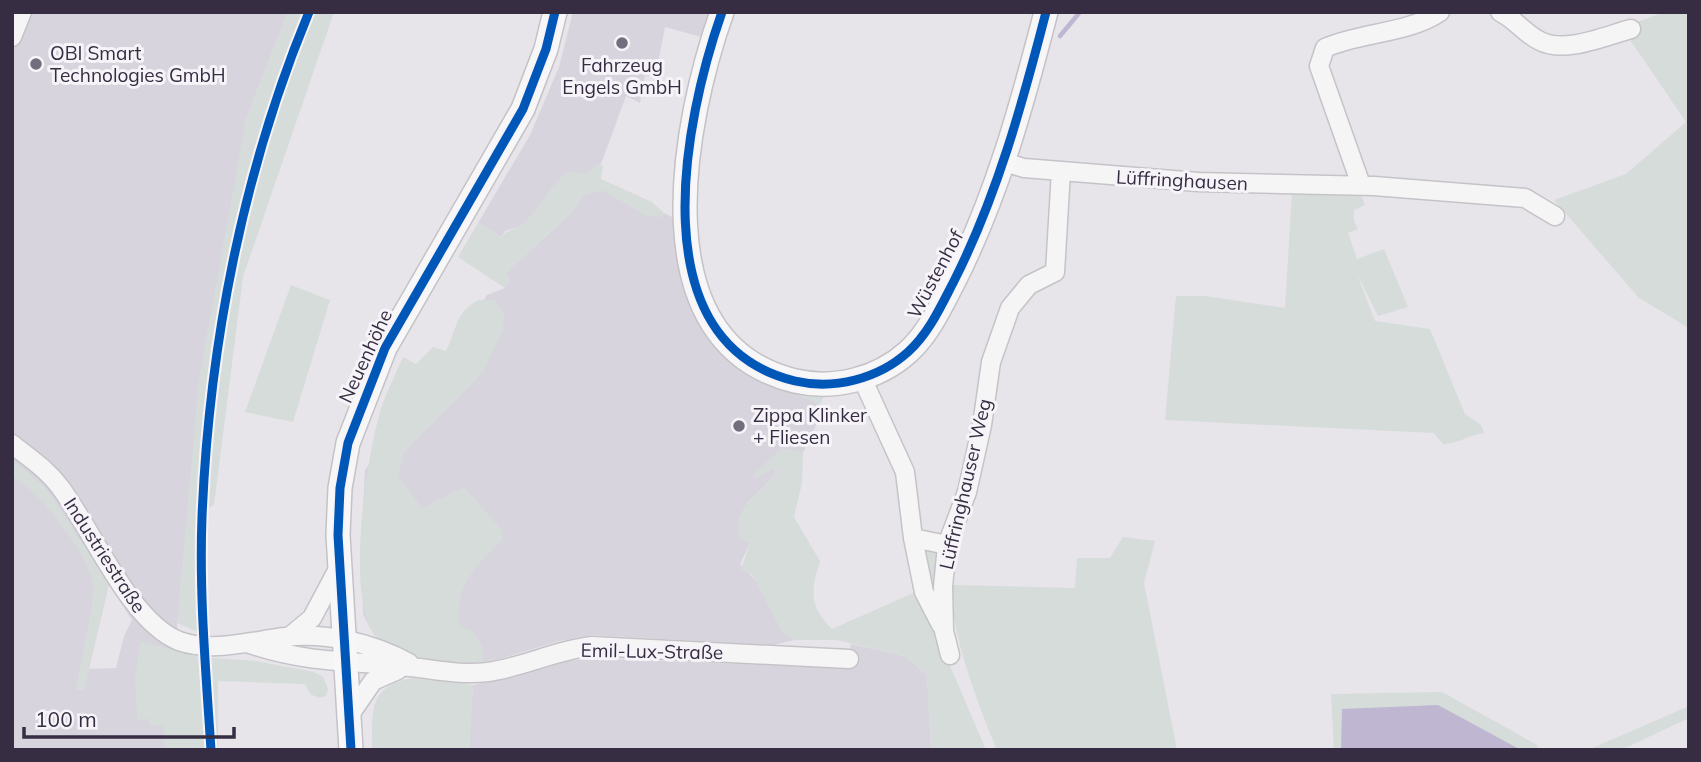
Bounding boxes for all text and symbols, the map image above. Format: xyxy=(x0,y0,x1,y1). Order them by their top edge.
marker: Fahrzeug Engels GmbH xyxy=(614,35,630,51)
place label: OBI Smart Technologies GmbH xyxy=(50,41,225,87)
place label: Fahrzeug Engels GmbH xyxy=(562,53,682,99)
marker: OBI Smart Technologies GmbH xyxy=(28,56,44,72)
street label: Lüffringhausen xyxy=(1115,165,1249,195)
street label: Wüstenhof xyxy=(902,225,969,322)
street label: Neuenhöhe xyxy=(333,305,397,407)
street label: Lüffringhauser Weg xyxy=(934,396,996,572)
place label: Zippa Klinker + Fliesen xyxy=(753,403,867,449)
marker: Zippa Klinker + Fliesen xyxy=(731,418,747,434)
street label: Industriestraße xyxy=(59,493,151,617)
street label: Emil-Lux-Straße xyxy=(581,638,723,664)
scale bar xyxy=(24,696,234,740)
text: 100 m xyxy=(35,706,97,732)

